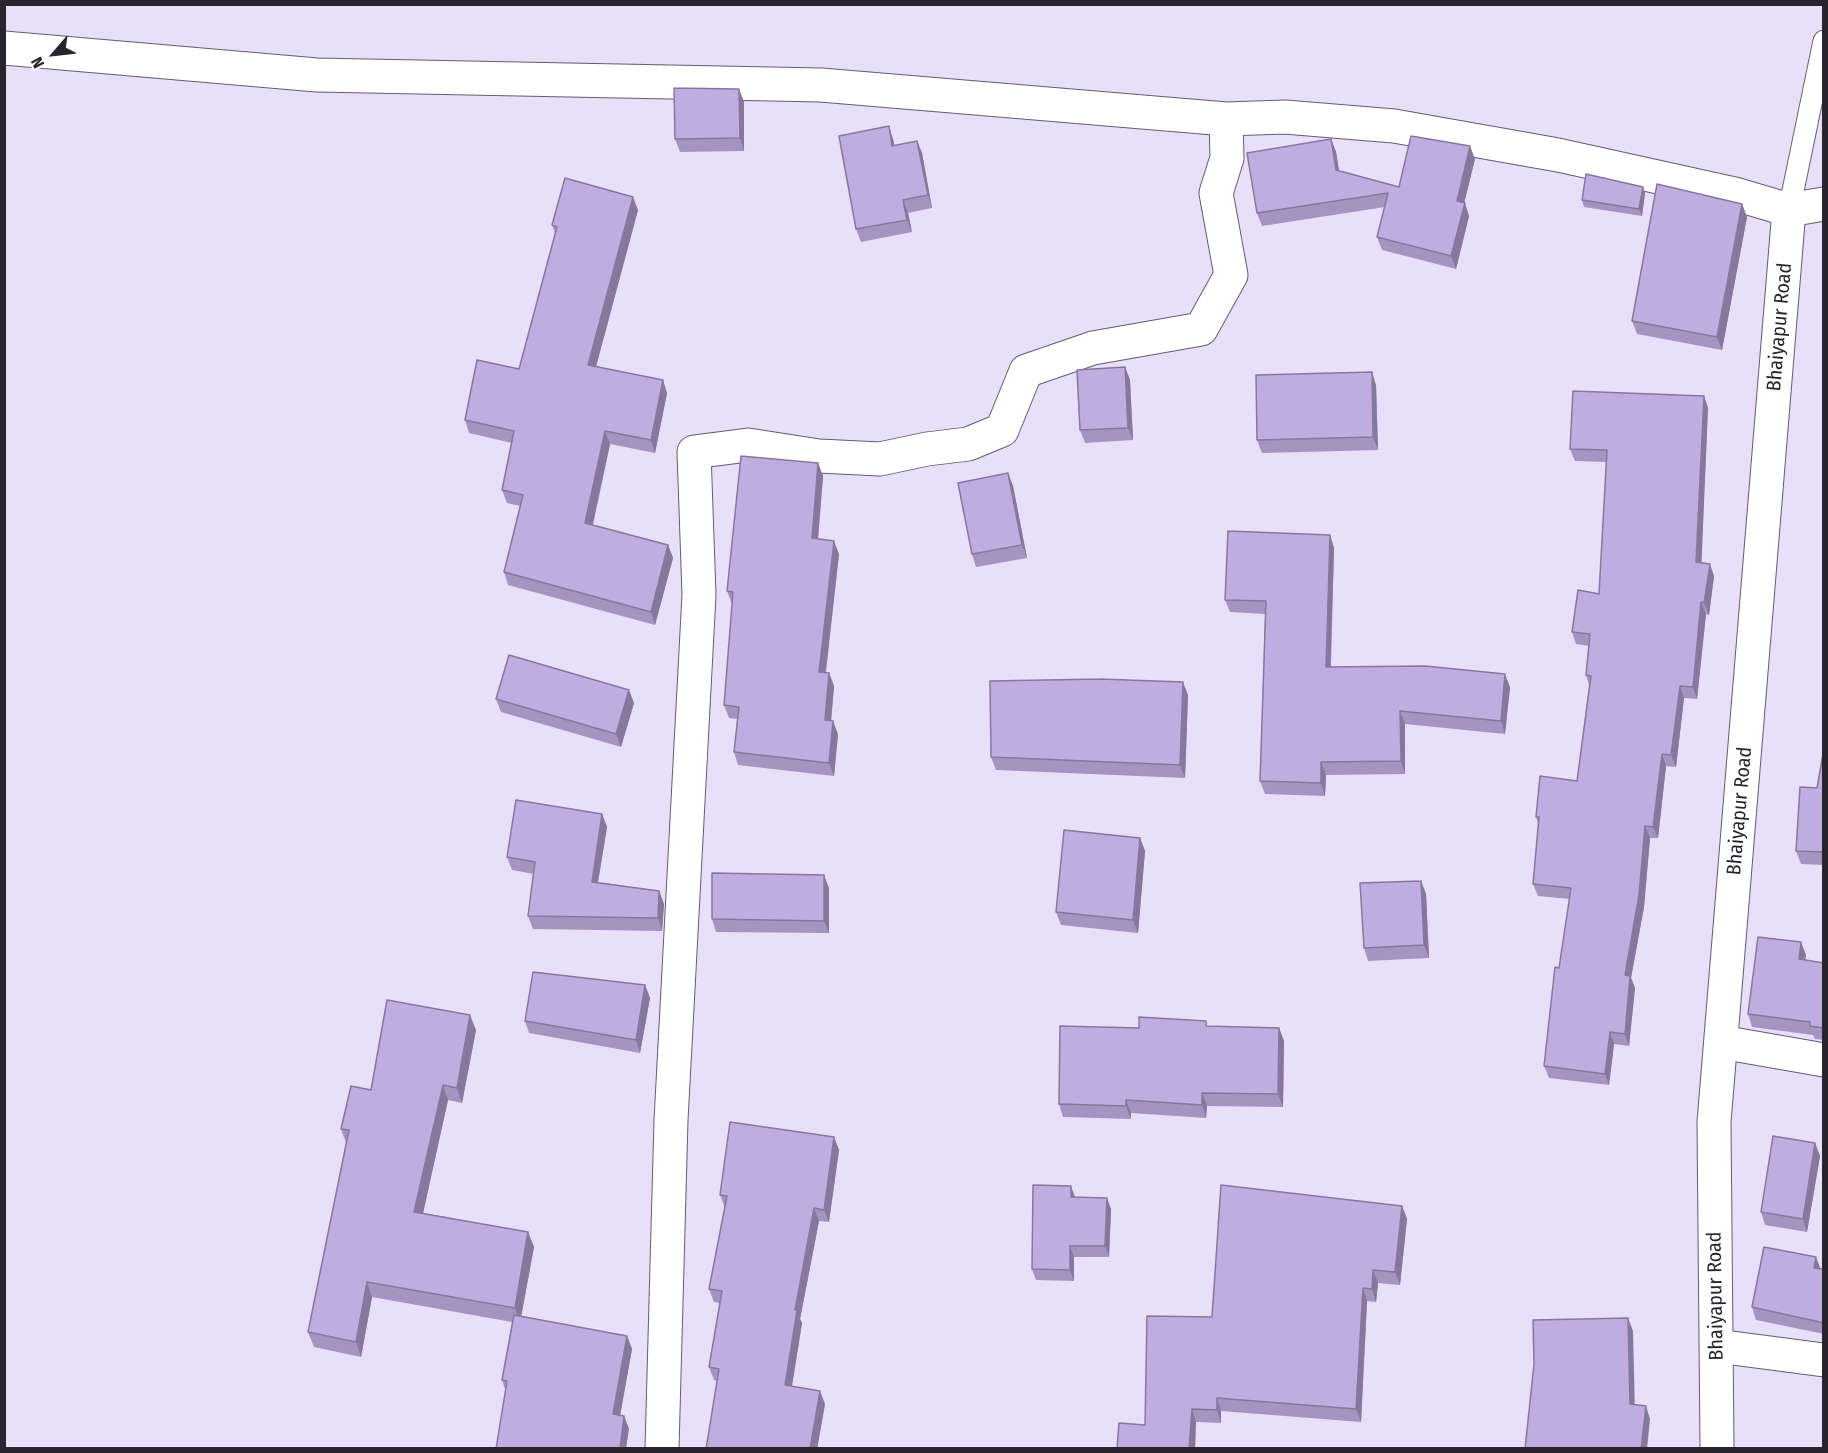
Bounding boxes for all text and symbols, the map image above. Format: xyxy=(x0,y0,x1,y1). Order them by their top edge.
north arrow xyxy=(24,24,84,84)
text: N xyxy=(27,54,48,71)
street label: Bhaiyapur Road xyxy=(1762,262,1798,392)
street label: Bhaiyapur Road xyxy=(1722,746,1758,876)
street label: Bhaiyapur Road xyxy=(1703,1231,1729,1361)

